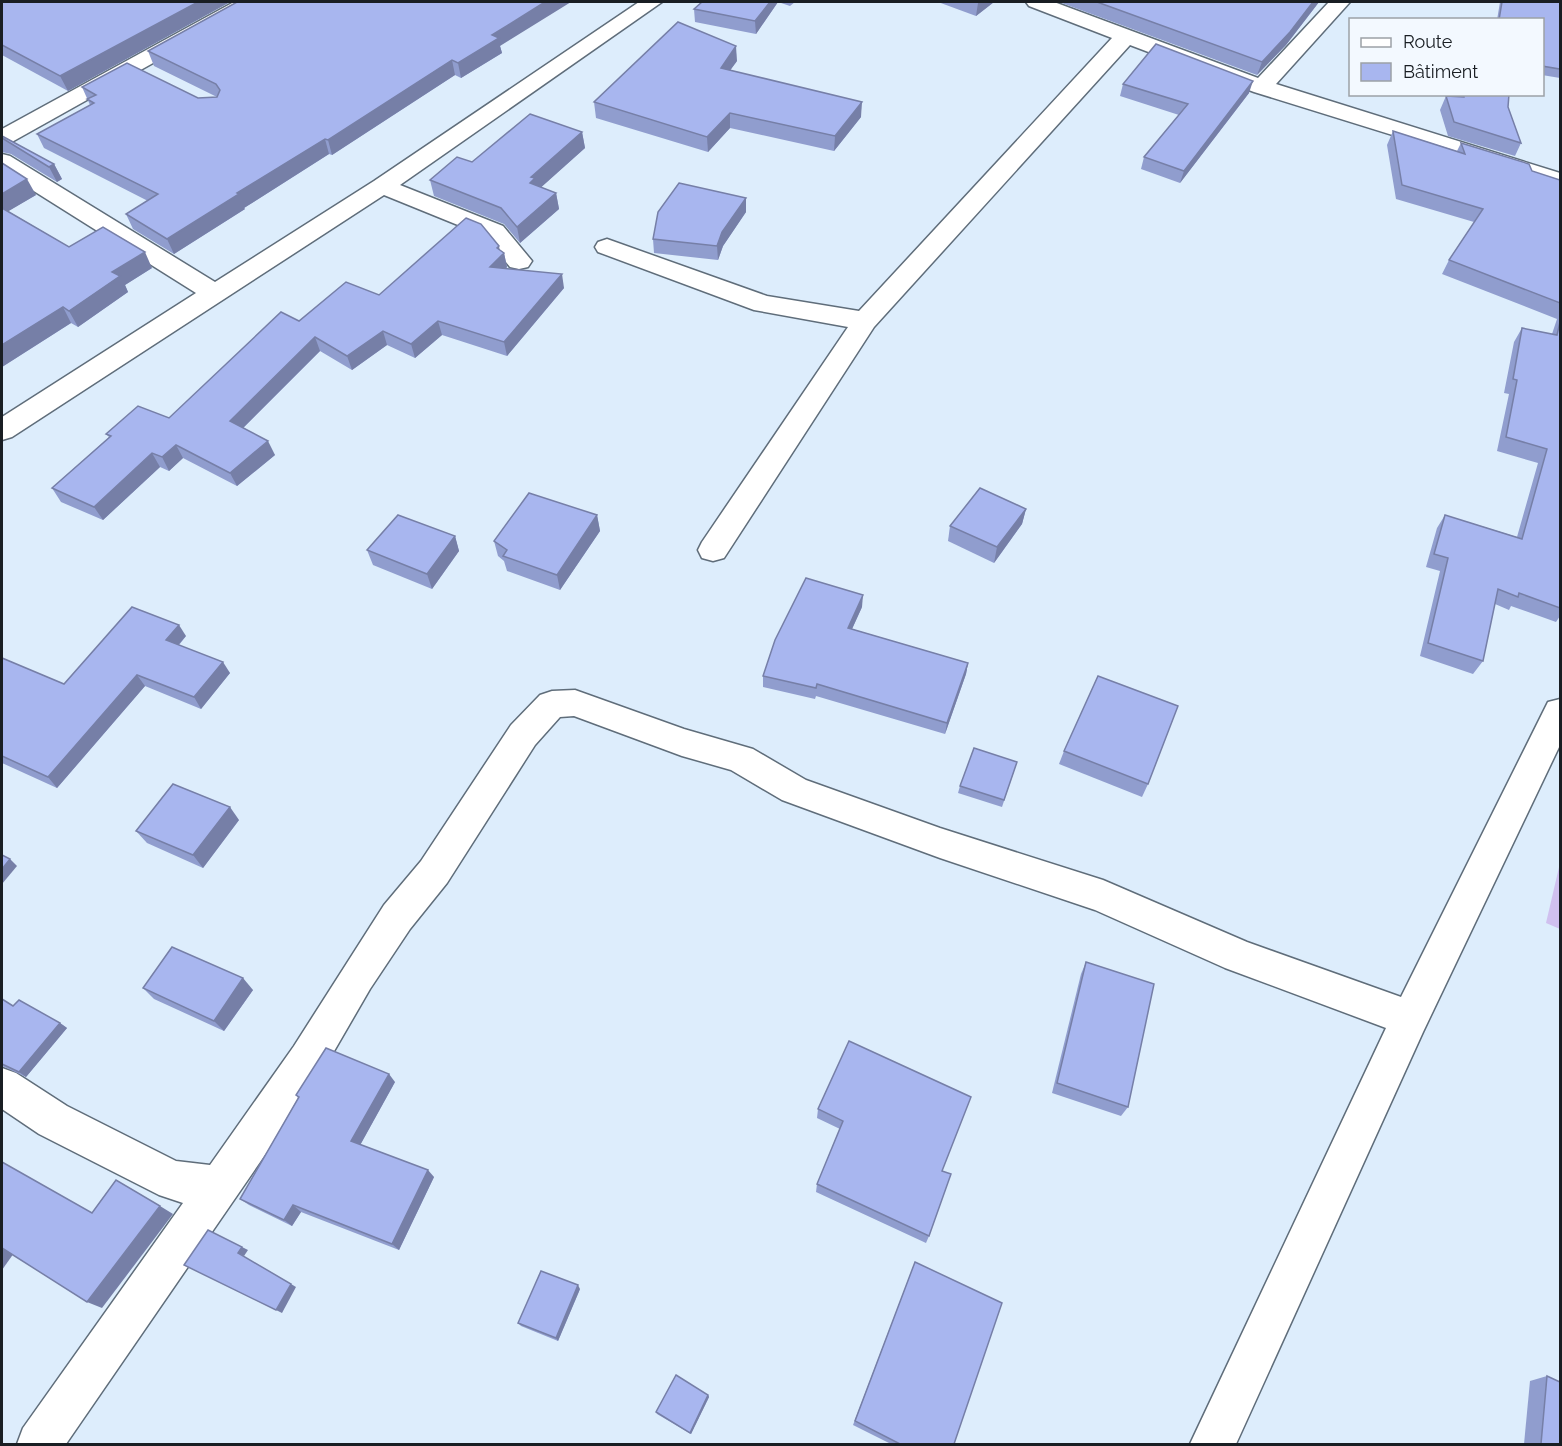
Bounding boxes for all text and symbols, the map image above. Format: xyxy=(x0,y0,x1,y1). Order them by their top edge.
legend xyxy=(1349,18,1544,96)
text: Route xyxy=(1403,31,1453,52)
text: Bâtiment xyxy=(1403,61,1478,82)

